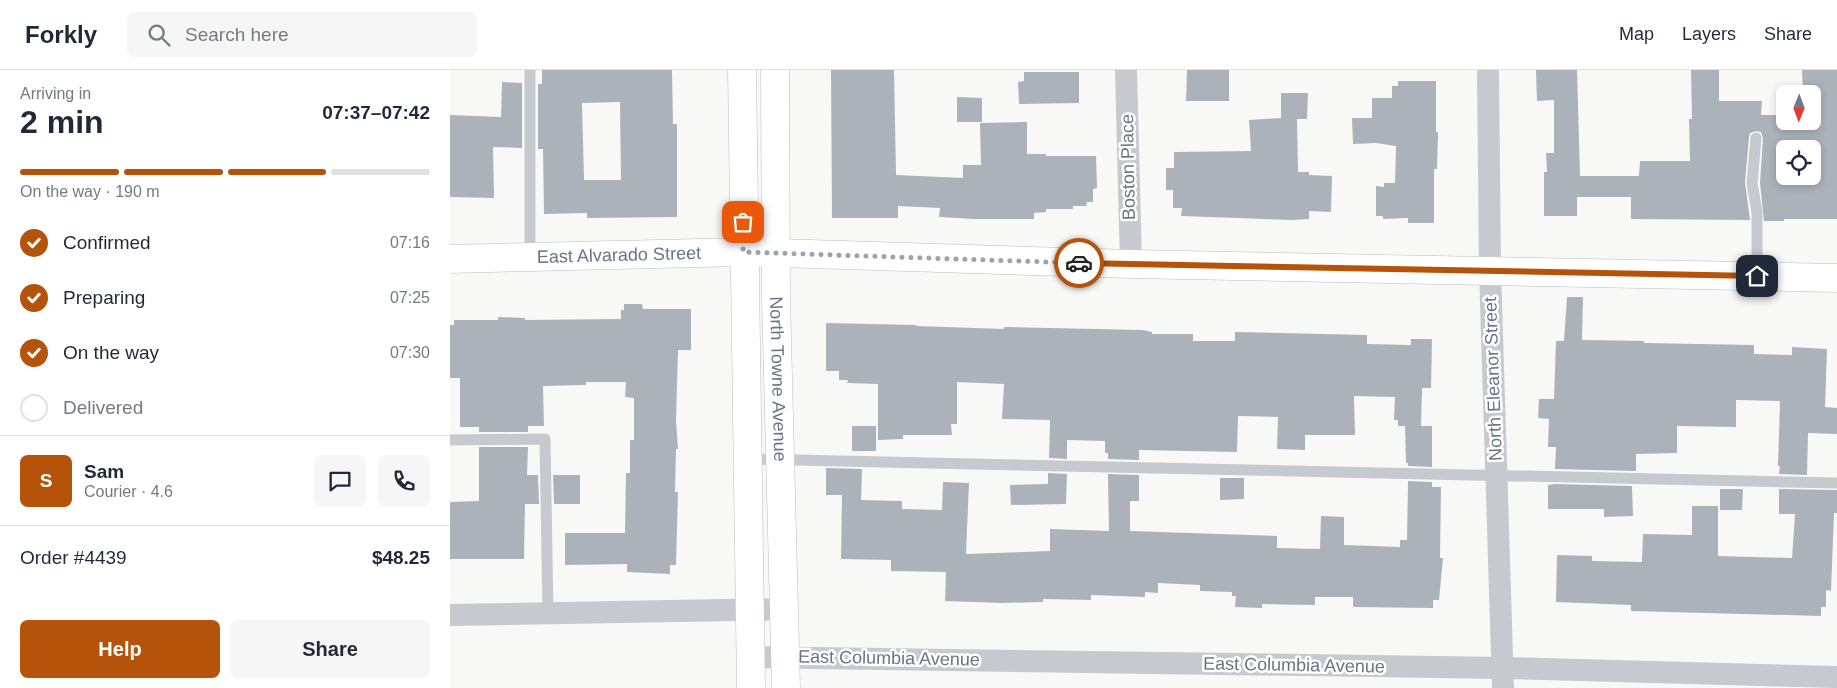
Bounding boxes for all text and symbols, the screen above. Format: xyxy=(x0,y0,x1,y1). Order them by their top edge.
search box xyxy=(127,12,477,57)
text: Forkly xyxy=(25,21,97,48)
icon: search xyxy=(145,21,173,49)
text: Search here xyxy=(185,24,289,45)
text: Map xyxy=(1619,24,1654,44)
text: Layers xyxy=(1682,24,1736,44)
text: Share xyxy=(1764,24,1812,44)
text: Arriving in xyxy=(20,85,91,102)
north arrow xyxy=(1776,85,1821,130)
map controls xyxy=(1776,85,1821,185)
text: 07:37–07:42 xyxy=(322,102,430,123)
text: 2 min xyxy=(20,104,104,140)
street label: Boston Place xyxy=(1117,114,1139,220)
button: locate xyxy=(1776,140,1821,185)
text: On the way · 190 m xyxy=(20,183,160,200)
pin xyxy=(722,201,764,243)
icon: bag xyxy=(729,208,757,236)
icon: check xyxy=(20,229,48,257)
text: Confirmed xyxy=(63,232,151,253)
text: 07:16 xyxy=(390,234,430,251)
courier xyxy=(1054,238,1104,288)
street label: East Alvarado Street xyxy=(537,243,701,267)
icon: car xyxy=(1065,249,1093,277)
pin xyxy=(1736,255,1778,297)
icon: home xyxy=(1743,262,1771,290)
icon: check xyxy=(20,284,48,312)
text: Preparing xyxy=(63,287,145,308)
text: 07:25 xyxy=(390,289,430,306)
street label: North Towne Avenue xyxy=(766,296,790,462)
street label: North Eleanor Street xyxy=(1480,297,1506,461)
icon: check xyxy=(20,339,48,367)
text: On the way xyxy=(63,342,159,363)
text: 07:30 xyxy=(390,344,430,361)
text: Delivered xyxy=(63,397,143,418)
button: chat xyxy=(314,455,366,507)
button: phone xyxy=(378,455,430,507)
text: Sam xyxy=(84,461,124,482)
text: S xyxy=(40,470,52,491)
text: Courier · 4.6 xyxy=(84,483,173,500)
text: Order #4439 xyxy=(20,547,127,568)
text: $48.25 xyxy=(372,547,430,568)
button: Help xyxy=(20,620,220,678)
button: Share xyxy=(230,620,430,678)
street label: East Columbia Avenue xyxy=(798,646,980,670)
street label: East Columbia Avenue xyxy=(1203,653,1385,677)

